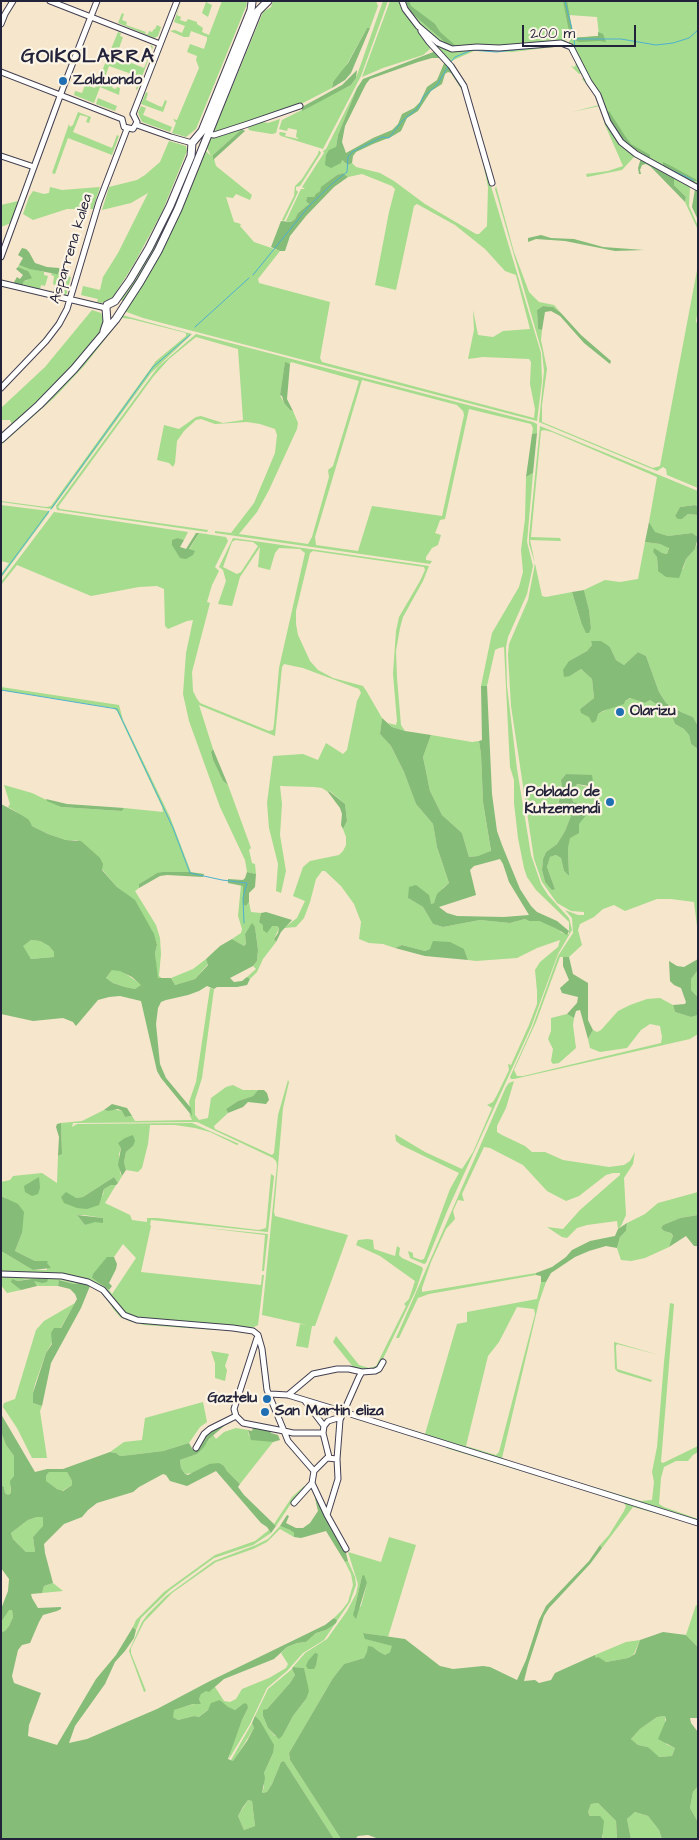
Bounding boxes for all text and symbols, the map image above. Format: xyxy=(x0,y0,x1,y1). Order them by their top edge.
scale bar xyxy=(524,15,638,47)
text: 200 m xyxy=(530,23,575,44)
district label: GOIKOLARRA xyxy=(20,46,156,70)
place label: Zalduondo xyxy=(73,72,142,90)
marker: Zalduondo xyxy=(57,75,69,87)
street label: Asparrena kalea xyxy=(47,192,97,306)
place label: Olarizu xyxy=(630,703,676,721)
marker: Olarizu xyxy=(614,706,626,718)
place label: Poblado de Kutzemendi xyxy=(524,784,600,819)
marker: Poblado de Kutzemendi xyxy=(604,796,616,808)
place label: Gaztelu xyxy=(207,1390,257,1408)
marker: Gaztelu xyxy=(261,1393,273,1405)
place label: San Martin eliza xyxy=(275,1403,384,1421)
marker: San Martin eliza xyxy=(259,1406,271,1418)

